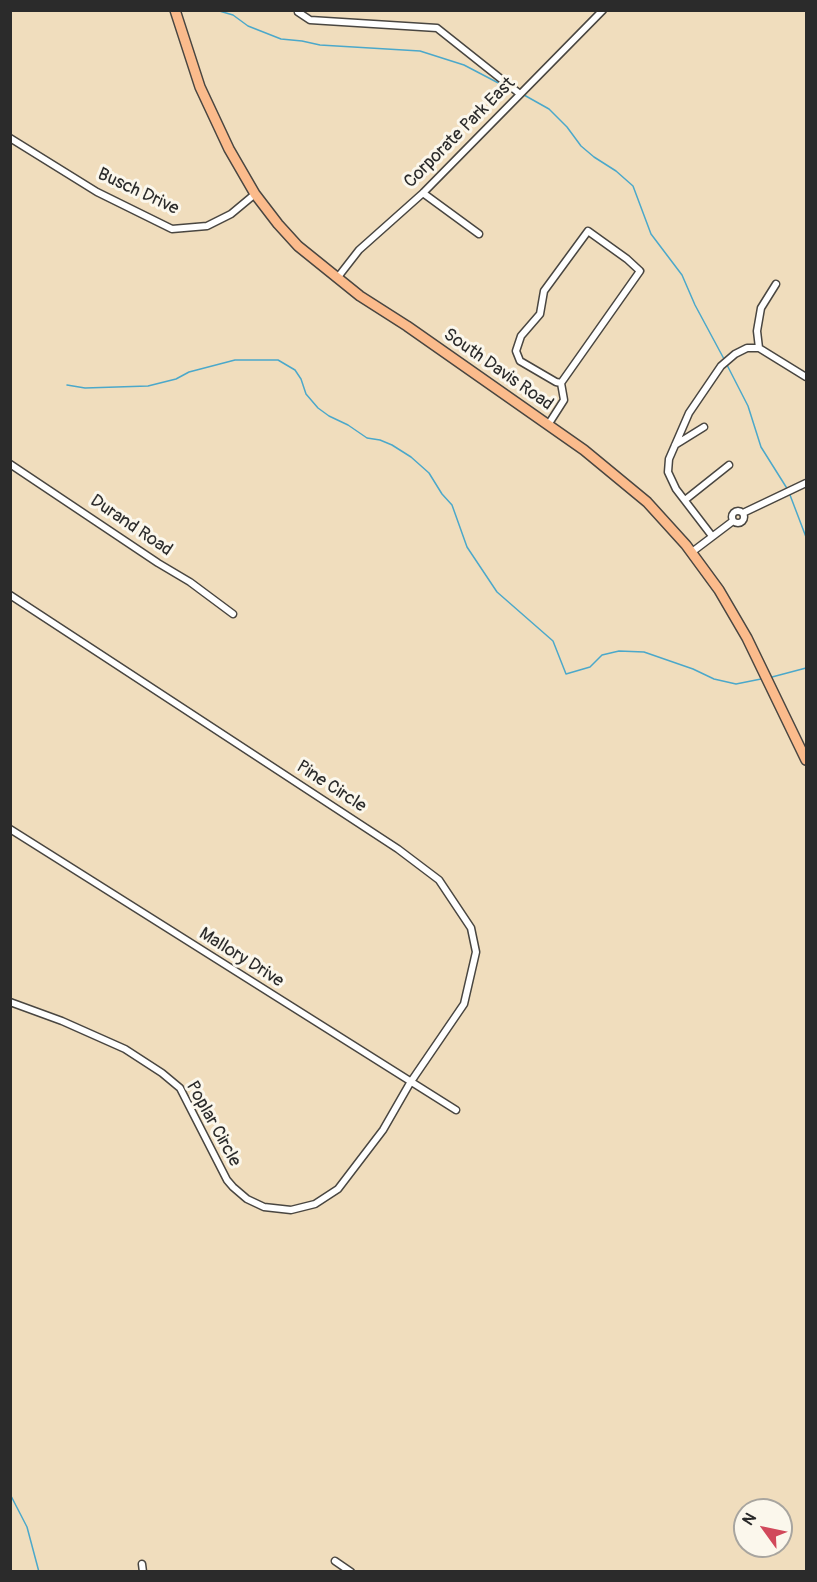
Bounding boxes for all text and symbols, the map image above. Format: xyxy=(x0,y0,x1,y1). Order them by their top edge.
street label: Corporate Park East xyxy=(400,73,520,193)
street label: Busch Drive xyxy=(94,164,182,220)
street label: South Davis Road xyxy=(439,324,557,416)
street label: Durand Road xyxy=(86,491,176,561)
street label: Pine Circle xyxy=(292,756,370,818)
street label: Mallory Drive xyxy=(195,923,287,993)
street label: Poplar Circle xyxy=(181,1078,245,1170)
north arrow xyxy=(733,1498,793,1558)
text: N xyxy=(738,1509,761,1529)

